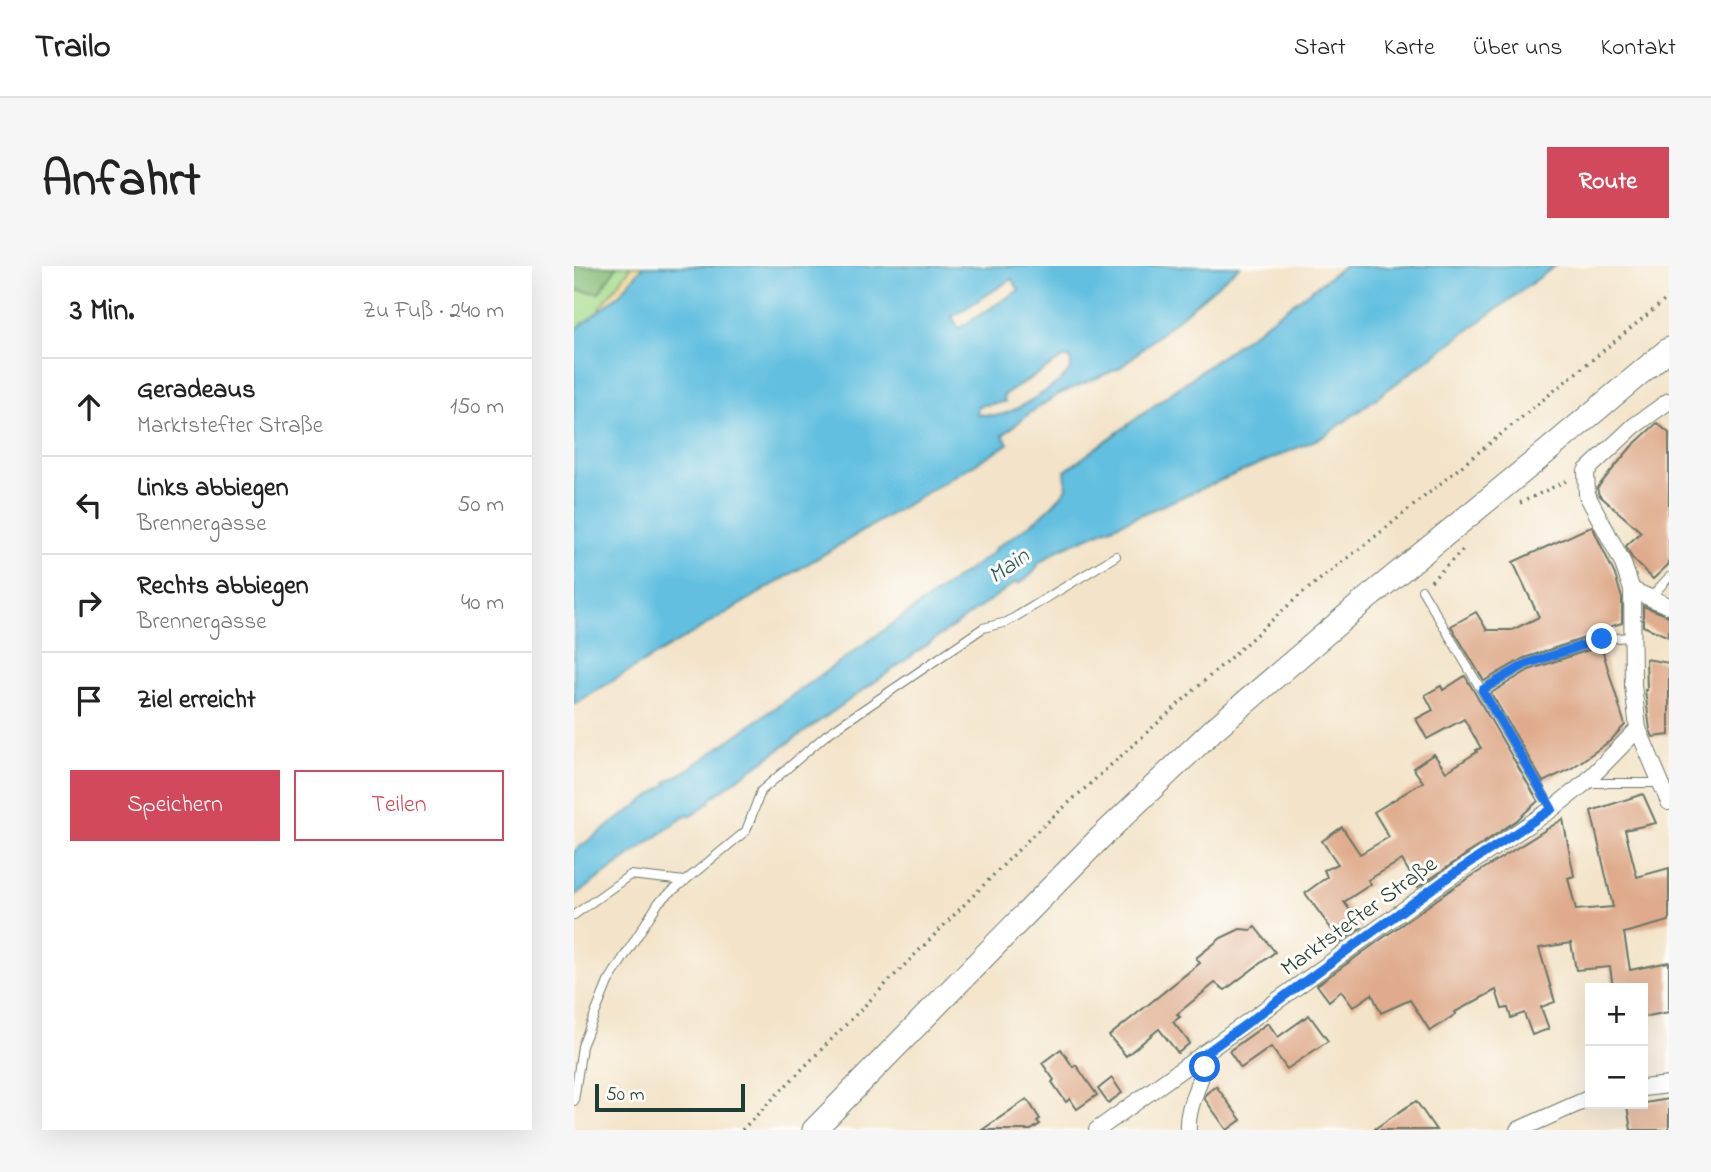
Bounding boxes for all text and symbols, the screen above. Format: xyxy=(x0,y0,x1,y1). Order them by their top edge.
text: Trailo xyxy=(35,24,111,72)
text: Start xyxy=(1294,31,1346,66)
text: Karte xyxy=(1384,31,1435,66)
text: Über uns xyxy=(1473,31,1562,66)
text: Kontakt xyxy=(1600,31,1676,66)
text: Anfahrt xyxy=(42,146,200,218)
button: Route xyxy=(1547,147,1669,218)
text: 3 Min. xyxy=(70,290,134,334)
text: Zu Fuß · 240 m xyxy=(363,295,504,328)
text: Geradeaus xyxy=(137,372,255,410)
icon: ahead xyxy=(70,388,108,426)
text: 150 m xyxy=(450,391,504,424)
text: Marktstefter Straße xyxy=(137,410,323,443)
text: Links abbiegen xyxy=(137,470,288,508)
icon: left xyxy=(70,486,108,524)
text: 50 m xyxy=(457,489,504,522)
text: Brennergasse xyxy=(137,508,267,541)
water label: Main xyxy=(982,540,1038,594)
text: Rechts abbiegen xyxy=(137,568,309,606)
icon: right xyxy=(70,584,108,622)
text: 40 m xyxy=(461,587,504,620)
text: Brennergasse xyxy=(137,606,267,639)
route end xyxy=(1586,623,1617,654)
icon: arrive xyxy=(70,682,108,720)
text: Ziel erreicht xyxy=(137,682,256,720)
button: Speichern xyxy=(70,770,280,841)
button: Teilen xyxy=(294,770,504,841)
street label: Marktstefter Straße xyxy=(1274,849,1445,985)
map controls xyxy=(1585,983,1648,1109)
button: + xyxy=(1585,983,1648,1046)
button: − xyxy=(1585,1046,1648,1109)
route start xyxy=(1189,1051,1220,1082)
scale bar xyxy=(595,1081,746,1113)
text: 50 m xyxy=(606,1082,645,1109)

